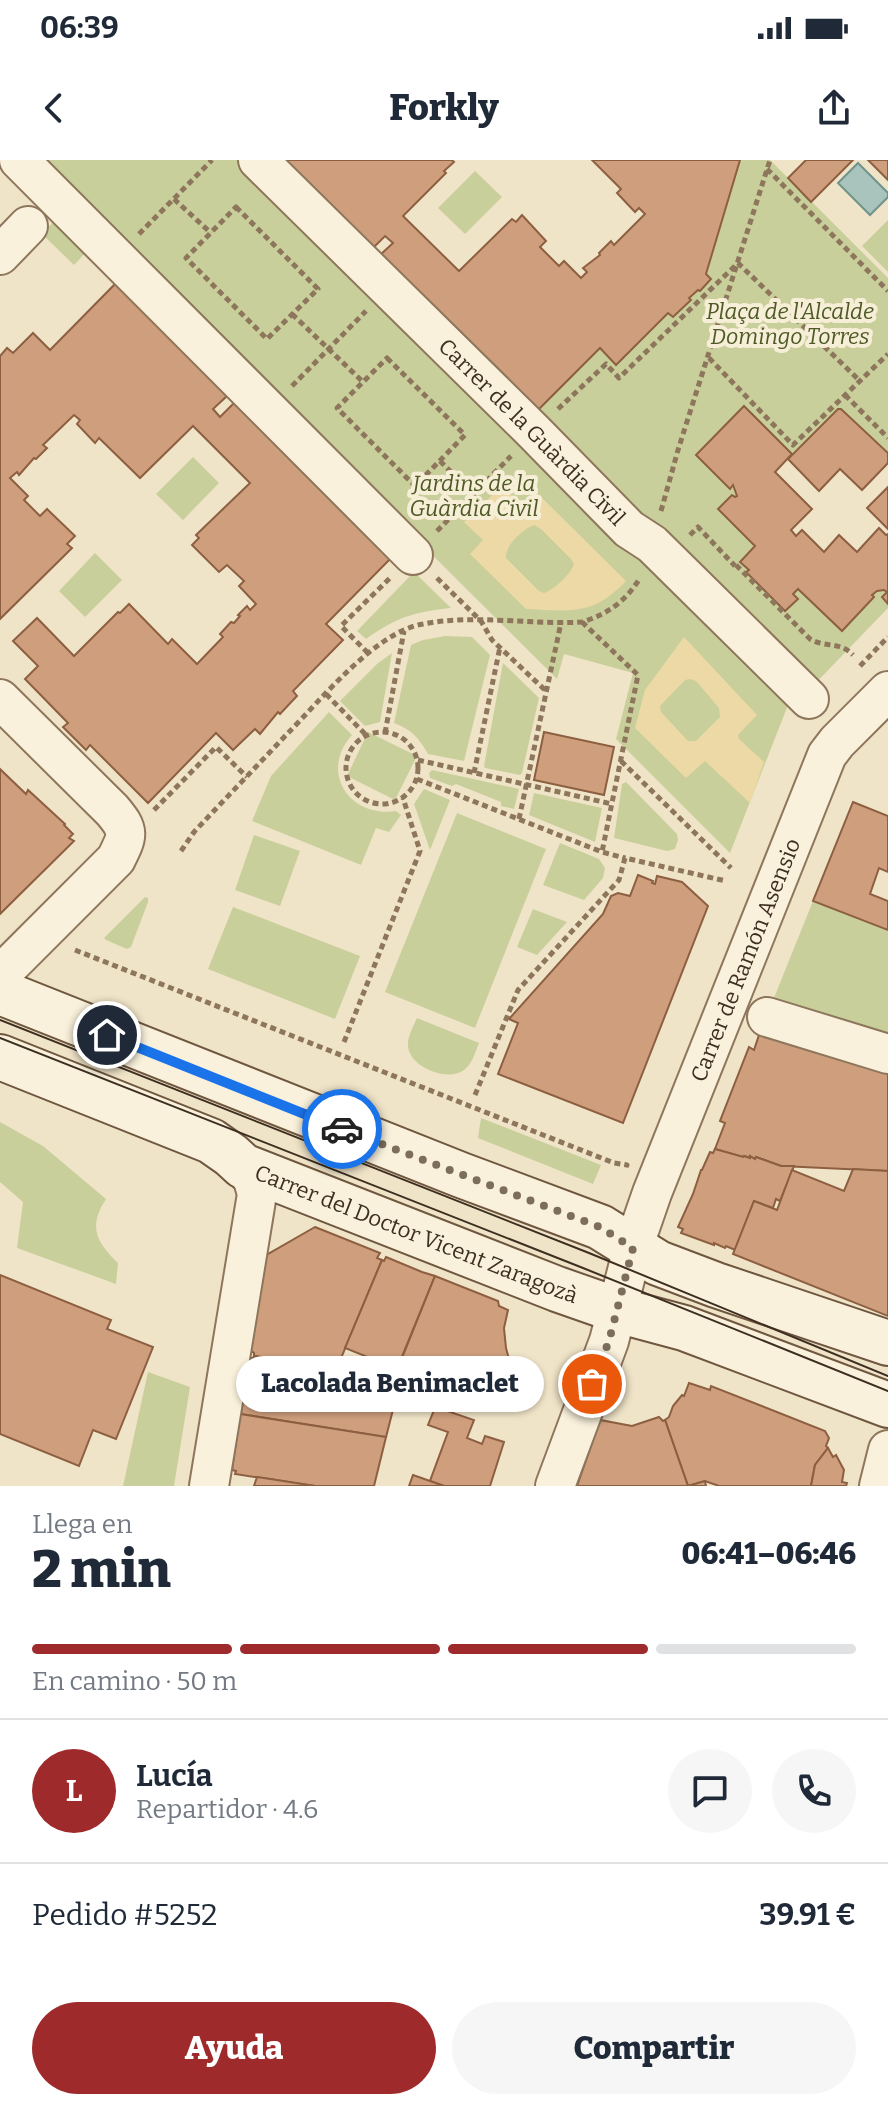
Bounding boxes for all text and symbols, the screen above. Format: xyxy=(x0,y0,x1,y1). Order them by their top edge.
text: 06:39 xyxy=(40,10,119,46)
icon: back xyxy=(32,86,76,130)
text: Forkly xyxy=(389,86,499,130)
icon: share xyxy=(812,86,856,130)
park label: Plaça de l'Alcalde Domingo Torres xyxy=(706,298,874,350)
street label: Carrer de la Guàrdia Civil xyxy=(433,333,631,531)
park label: Jardins de la Guàrdia Civil xyxy=(410,470,538,522)
street label: Carrer de Ramón Asensio xyxy=(685,834,806,1086)
pin xyxy=(73,1001,141,1069)
icon: home xyxy=(85,1013,129,1057)
courier xyxy=(302,1089,382,1169)
icon: car xyxy=(320,1107,364,1151)
street label: Carrer del Doctor Vicent Zaragozà xyxy=(251,1159,581,1309)
pin xyxy=(558,1350,626,1418)
callout: Lacolada Benimaclet xyxy=(236,1356,544,1412)
icon: bag xyxy=(570,1362,614,1406)
text: Lacolada Benimaclet xyxy=(261,1368,519,1399)
text: Llega en xyxy=(32,1509,132,1540)
text: 06:41–06:46 xyxy=(682,1536,856,1572)
text: 2 min xyxy=(32,1538,171,1601)
text: En camino · 50 m xyxy=(32,1666,237,1697)
button: chat xyxy=(668,1749,752,1833)
button: phone xyxy=(772,1749,856,1833)
text: Lucía xyxy=(136,1758,213,1794)
text: L xyxy=(66,1773,82,1809)
text: Repartidor · 4.6 xyxy=(136,1794,318,1825)
text: Pedido #5252 xyxy=(32,1897,217,1933)
text: 39.91 € xyxy=(759,1897,856,1933)
button: Ayuda xyxy=(32,2002,436,2094)
button: Compartir xyxy=(452,2002,856,2094)

